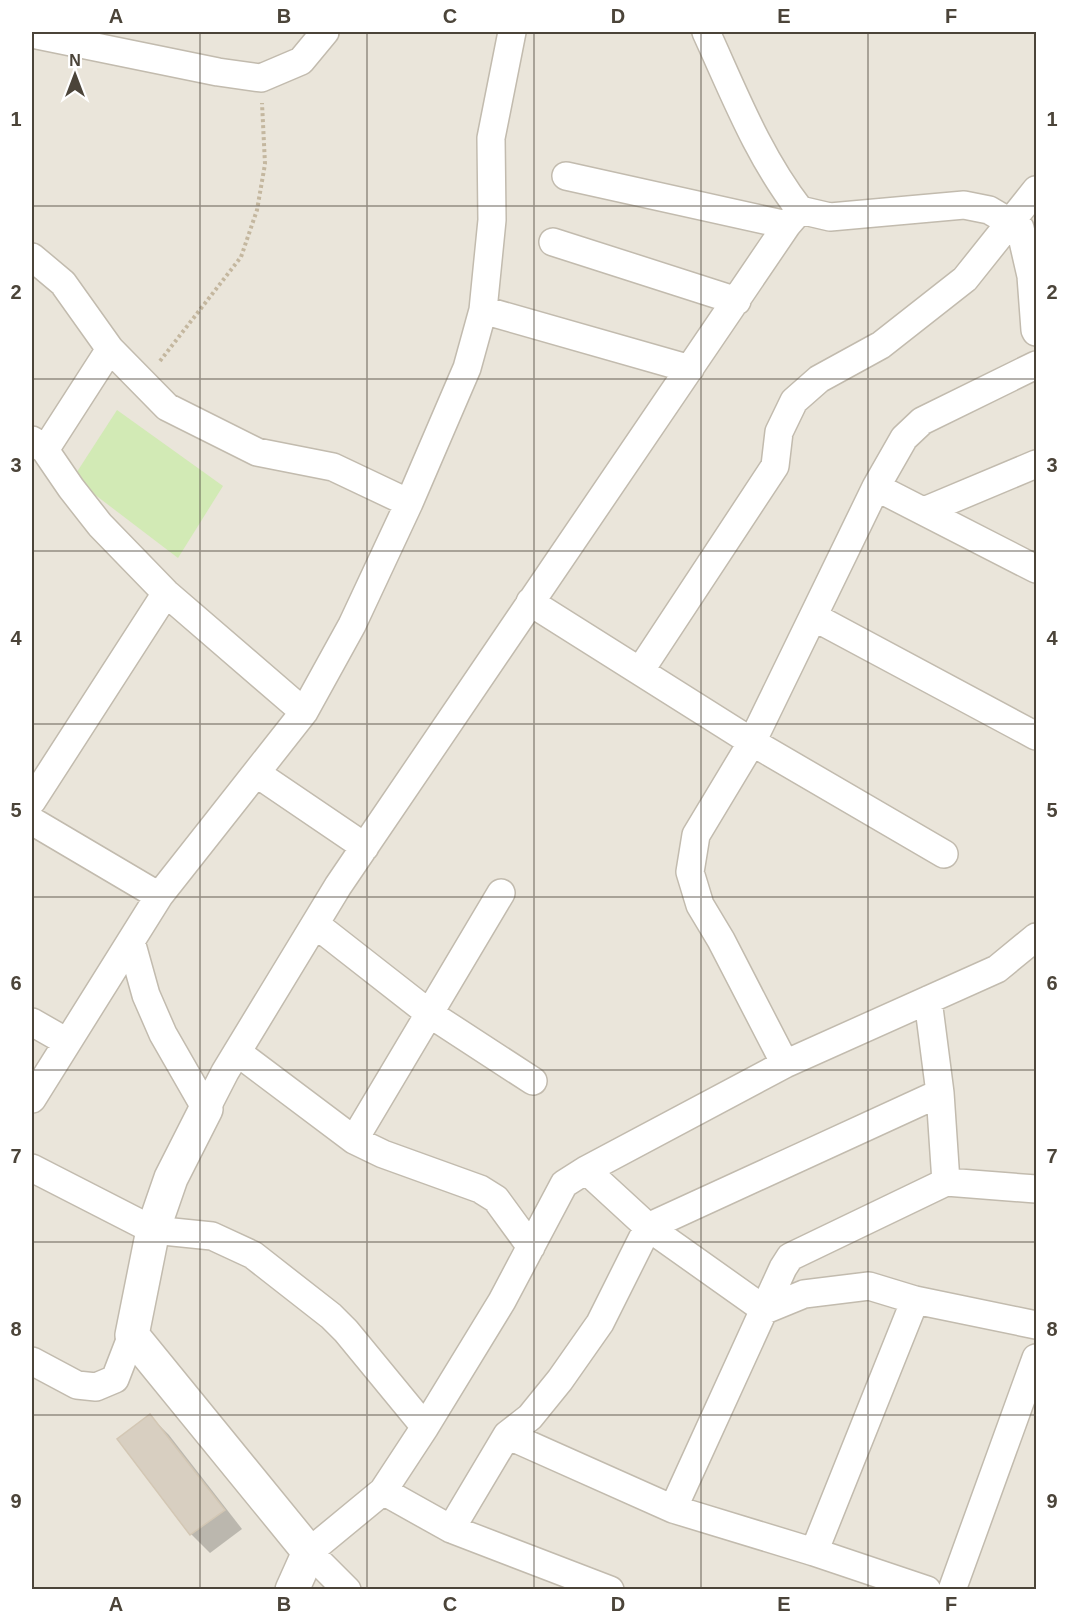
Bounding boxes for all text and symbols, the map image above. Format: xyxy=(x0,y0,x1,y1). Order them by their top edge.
text: A xyxy=(109,5,123,27)
text: B xyxy=(277,5,291,27)
text: C xyxy=(443,5,457,27)
text: D xyxy=(611,5,625,27)
text: E xyxy=(777,5,791,27)
text: F xyxy=(945,5,957,27)
north arrow xyxy=(45,45,105,105)
text: N xyxy=(69,52,81,69)
text: 1 xyxy=(10,108,22,130)
text: 1 xyxy=(1046,108,1058,130)
text: 2 xyxy=(10,281,22,303)
text: 2 xyxy=(1046,281,1058,303)
text: 3 xyxy=(10,454,22,476)
text: 3 xyxy=(1046,454,1058,476)
text: 4 xyxy=(10,627,22,649)
text: 4 xyxy=(1046,627,1058,649)
text: 5 xyxy=(10,799,22,821)
text: 5 xyxy=(1046,799,1058,821)
text: 6 xyxy=(10,972,22,994)
text: 6 xyxy=(1046,972,1058,994)
text: 7 xyxy=(10,1145,22,1167)
text: 7 xyxy=(1046,1145,1058,1167)
text: 8 xyxy=(10,1318,22,1340)
text: 8 xyxy=(1046,1318,1058,1340)
text: 9 xyxy=(10,1490,22,1512)
text: 9 xyxy=(1046,1490,1058,1512)
text: A xyxy=(109,1593,123,1615)
text: B xyxy=(277,1593,291,1615)
text: C xyxy=(443,1593,457,1615)
text: D xyxy=(611,1593,625,1615)
text: E xyxy=(777,1593,791,1615)
text: F xyxy=(945,1593,957,1615)

